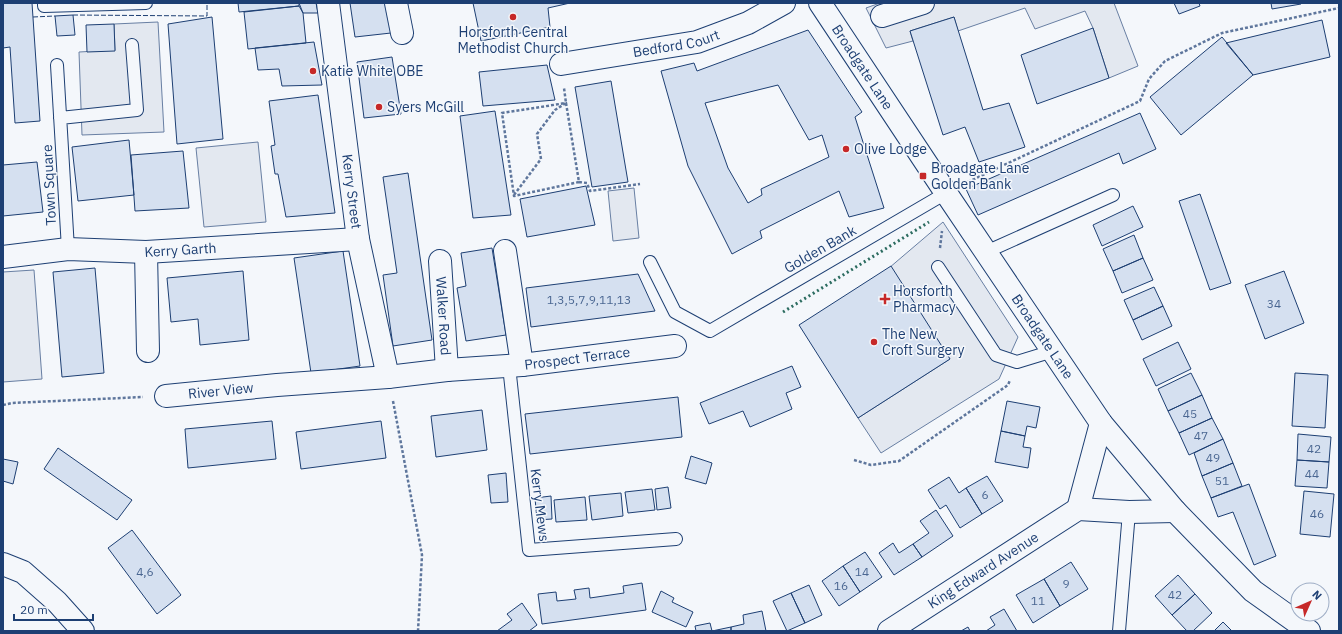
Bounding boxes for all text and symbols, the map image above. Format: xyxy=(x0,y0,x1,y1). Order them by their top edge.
marker: Horsforth Central Methodist Church xyxy=(508,12,518,22)
street label: Broadgate Lane xyxy=(828,21,897,113)
place label: Horsforth Central Methodist Church xyxy=(458,23,568,57)
street label: Bedford Court xyxy=(631,25,722,61)
place label: Katie White OBE xyxy=(321,62,424,80)
marker: Katie White OBE xyxy=(308,66,318,76)
place label: Syers McGill xyxy=(387,98,464,116)
marker: Syers McGill xyxy=(374,102,384,112)
place label: Olive Lodge xyxy=(854,140,927,158)
street label: Town Square xyxy=(38,144,60,226)
marker: Olive Lodge xyxy=(841,144,851,154)
street label: Kerry Street xyxy=(338,153,366,230)
place label: Broadgate Lane Golden Bank xyxy=(931,159,1030,193)
marker: Broadgate Lane Golden Bank xyxy=(918,171,928,181)
street label: Golden Bank xyxy=(781,221,860,277)
street label: Kerry Garth xyxy=(144,239,217,261)
street label: Walker Road xyxy=(432,276,455,356)
place label: Horsforth Pharmacy xyxy=(893,282,956,316)
street label: Broadgate Lane xyxy=(1008,291,1078,383)
house number: 1,3,5,7,9,11,13 xyxy=(547,292,631,307)
marker: Horsforth Pharmacy xyxy=(880,294,890,304)
house number: 34 xyxy=(1267,296,1281,311)
place label: The New Croft Surgery xyxy=(882,325,964,359)
marker: The New Croft Surgery xyxy=(869,337,879,347)
street label: Prospect Terrace xyxy=(523,343,631,374)
street label: River View xyxy=(187,378,255,403)
house number: 45 xyxy=(1183,406,1197,421)
house number: 47 xyxy=(1194,428,1208,443)
house number: 42 xyxy=(1307,441,1321,456)
house number: 49 xyxy=(1206,450,1220,465)
house number: 44 xyxy=(1305,466,1319,481)
street label: Kerry Mews xyxy=(527,467,553,543)
house number: 51 xyxy=(1215,473,1229,488)
house number: 6 xyxy=(981,487,989,502)
house number: 46 xyxy=(1310,506,1324,521)
street label: King Edward Avenue xyxy=(924,528,1042,613)
house number: 4,6 xyxy=(136,564,154,579)
house number: 14 xyxy=(855,564,869,579)
house number: 9 xyxy=(1062,576,1070,591)
house number: 16 xyxy=(834,578,848,593)
north arrow xyxy=(1290,582,1330,622)
house number: 42 xyxy=(1168,587,1182,602)
text: N xyxy=(1309,587,1325,603)
house number: 11 xyxy=(1031,593,1045,608)
scale bar xyxy=(14,596,93,622)
text: 20 m xyxy=(20,602,48,617)

